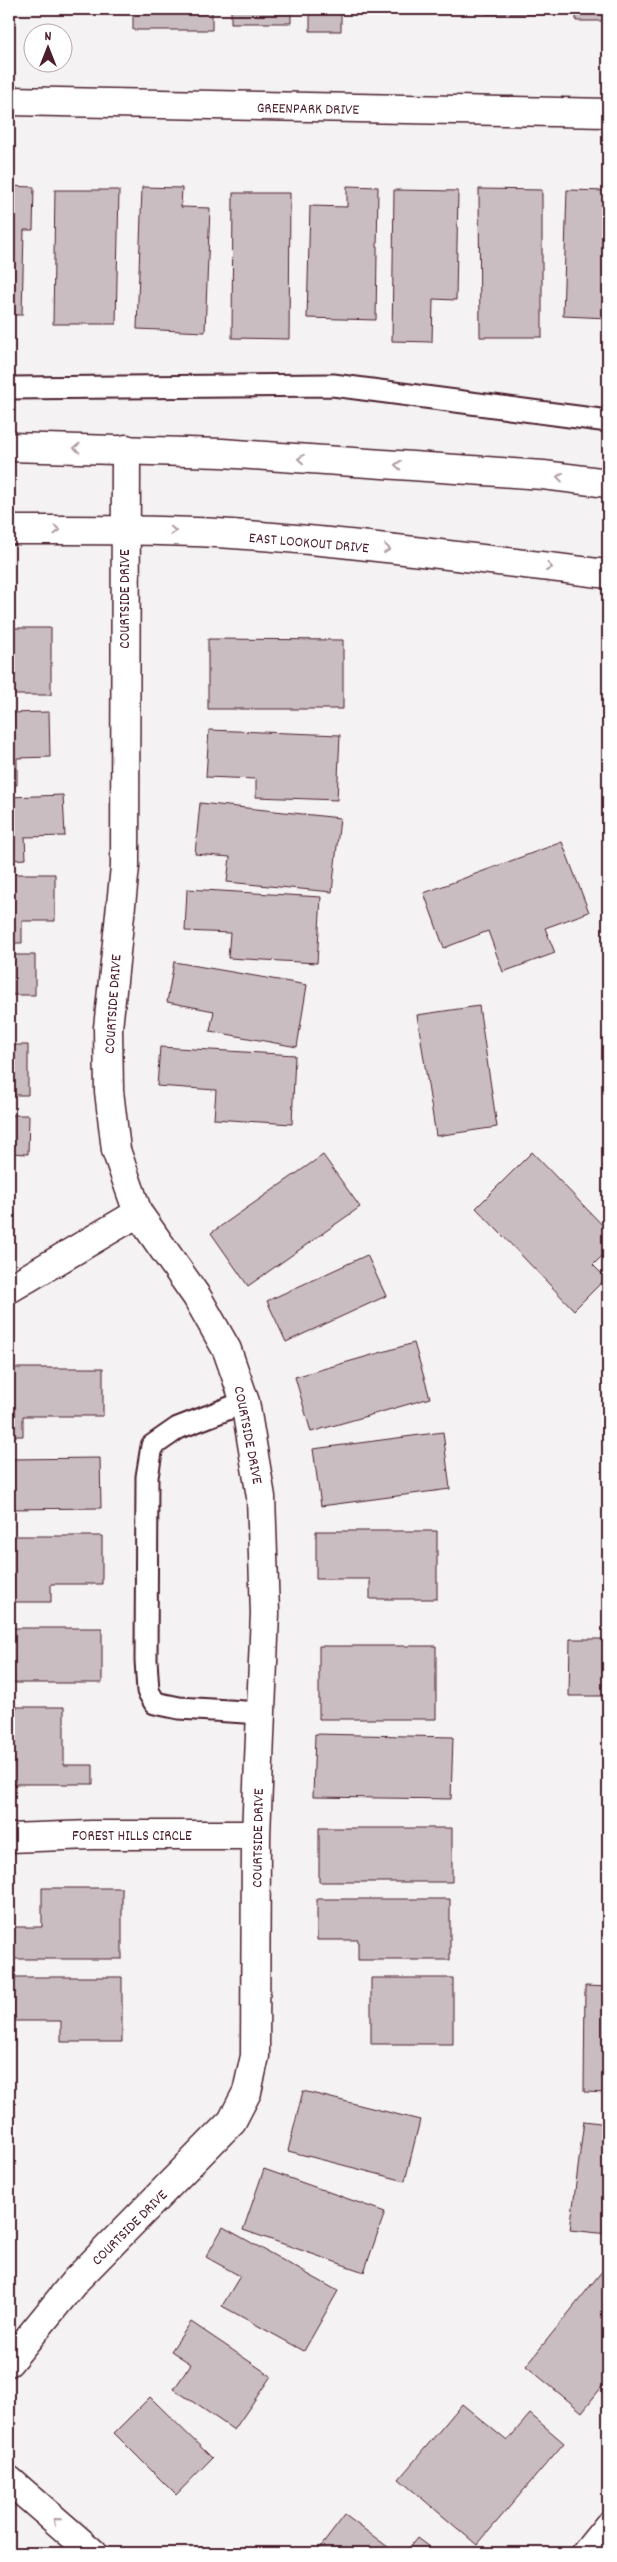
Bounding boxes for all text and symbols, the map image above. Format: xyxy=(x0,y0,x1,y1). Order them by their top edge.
north arrow xyxy=(22,22,72,72)
text: N xyxy=(45,27,52,47)
street label: GREENPARK DRIVE xyxy=(257,98,359,122)
one-way arrow xyxy=(73,443,80,453)
one-way arrow xyxy=(297,453,305,464)
one-way arrow xyxy=(394,460,402,471)
one-way arrow xyxy=(556,472,564,483)
one-way arrow xyxy=(54,525,62,535)
one-way arrow xyxy=(169,526,177,537)
street label: EAST LOOKOUT DRIVE xyxy=(248,528,370,560)
one-way arrow xyxy=(383,543,391,554)
street label: COURTSIDE DRIVE xyxy=(115,549,137,649)
one-way arrow xyxy=(545,561,553,572)
street label: COURTSIDE DRIVE xyxy=(100,954,128,1055)
street label: COURTSIDE DRIVE xyxy=(227,1384,267,1487)
street label: COURTSIDE DRIVE xyxy=(247,1788,271,1888)
street label: FOREST HILLS CIRCLE xyxy=(72,1826,192,1848)
street label: COURTSIDE DRIVE xyxy=(87,2185,174,2271)
one-way arrow xyxy=(53,2519,62,2527)

